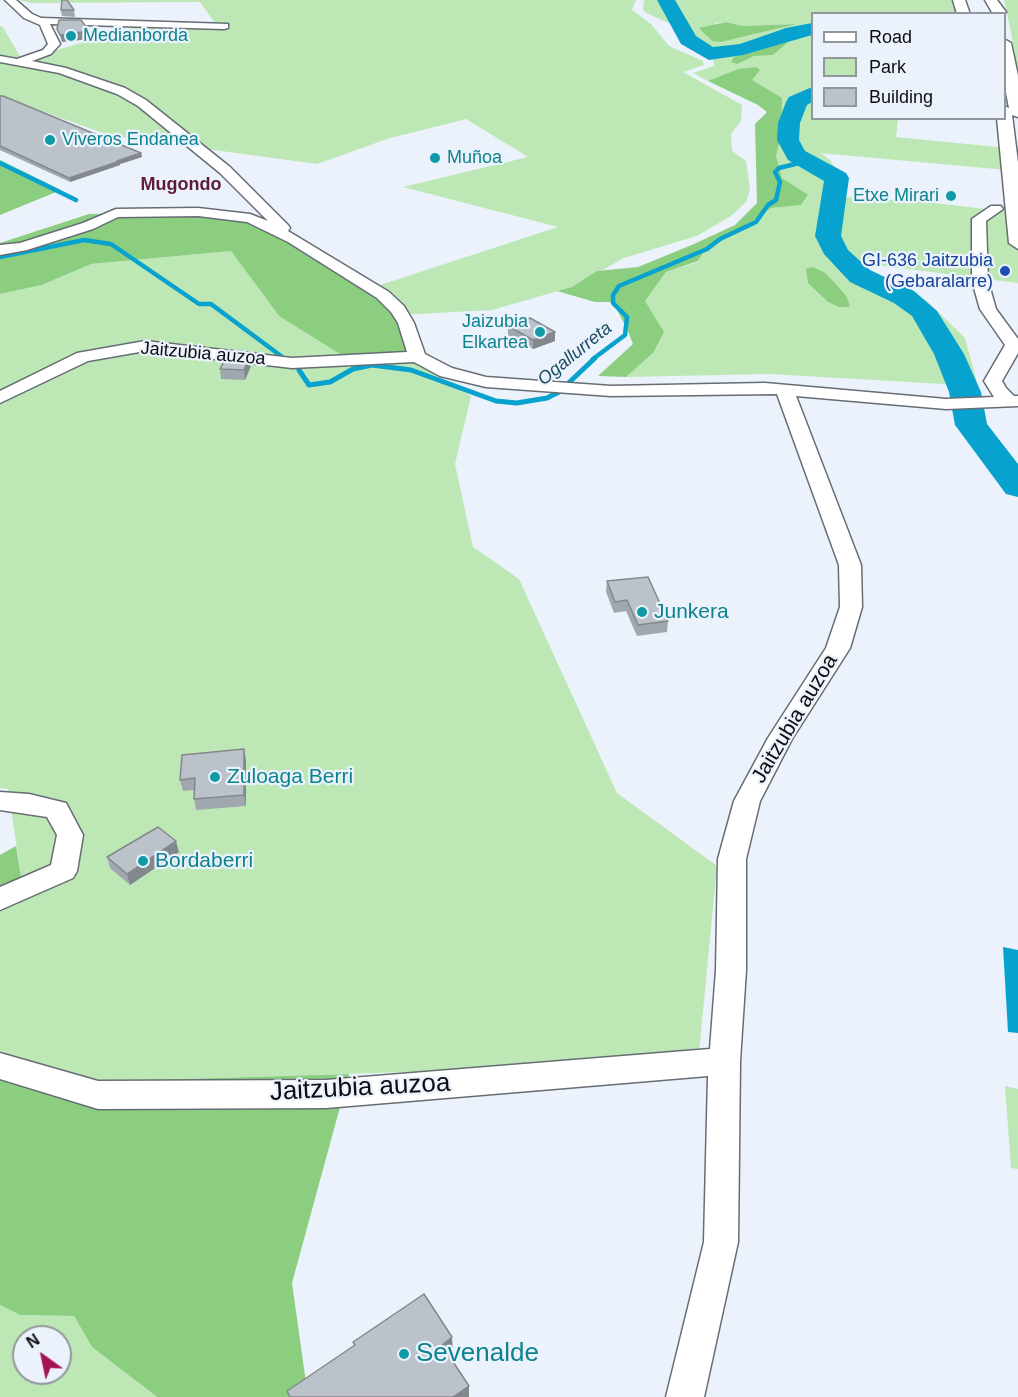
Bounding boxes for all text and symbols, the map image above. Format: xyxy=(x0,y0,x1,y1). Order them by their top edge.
legend xyxy=(811,12,1006,120)
place label: Medianborda xyxy=(83,25,188,47)
text: Road xyxy=(869,27,912,47)
marker: Medianborda xyxy=(64,29,78,43)
text: Park xyxy=(869,57,906,77)
text: Building xyxy=(869,87,933,107)
place label: Viveros Endanea xyxy=(62,129,199,151)
marker: Viveros Endanea xyxy=(43,133,57,147)
place label: Muñoa xyxy=(447,147,502,169)
marker: Muñoa xyxy=(428,151,442,165)
district label: Mugondo xyxy=(141,174,221,196)
place label: Etxe Mirari xyxy=(853,185,939,207)
marker: Etxe Mirari xyxy=(944,189,958,203)
place label: GI-636 Jaitzubia (Gebaralarre) xyxy=(862,250,993,292)
marker: GI-636 Jaitzubia (Gebaralarre) xyxy=(998,264,1012,278)
place label: Jaizubia Elkartea xyxy=(462,311,528,354)
water label: Ogallurreta xyxy=(534,318,616,390)
marker: Jaizubia Elkartea xyxy=(533,325,547,339)
street label: Jaitzubia auzoa xyxy=(140,338,266,370)
place label: Junkera xyxy=(654,599,729,625)
marker: Junkera xyxy=(635,605,649,619)
street label: Jaitzubia auzoa xyxy=(747,650,843,788)
place label: Zuloaga Berri xyxy=(227,764,353,790)
marker: Zuloaga Berri xyxy=(208,770,222,784)
place label: Bordaberri xyxy=(155,848,253,874)
marker: Bordaberri xyxy=(136,854,150,868)
street label: Jaitzubia auzoa xyxy=(269,1068,451,1108)
north arrow xyxy=(12,1325,72,1385)
text: N xyxy=(24,1331,42,1351)
place label: Sevenalde xyxy=(416,1338,539,1370)
marker: Sevenalde xyxy=(397,1347,411,1361)

